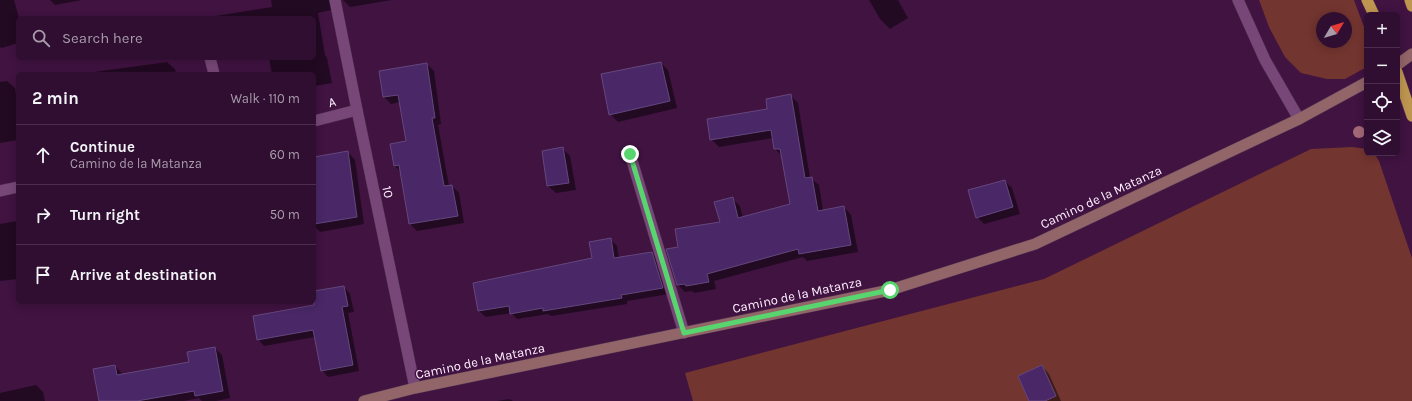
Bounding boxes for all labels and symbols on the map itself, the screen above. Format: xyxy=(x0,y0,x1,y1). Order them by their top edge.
north arrow xyxy=(1316,12,1352,48)
street label: A xyxy=(327,94,338,110)
route end xyxy=(621,145,639,163)
street label: Camino de la Matanza xyxy=(1038,162,1164,232)
street label: 10 xyxy=(379,185,397,200)
street label: Camino de la Matanza xyxy=(731,274,863,316)
route start xyxy=(881,281,899,299)
street label: Camino de la Matanza xyxy=(414,340,546,382)

